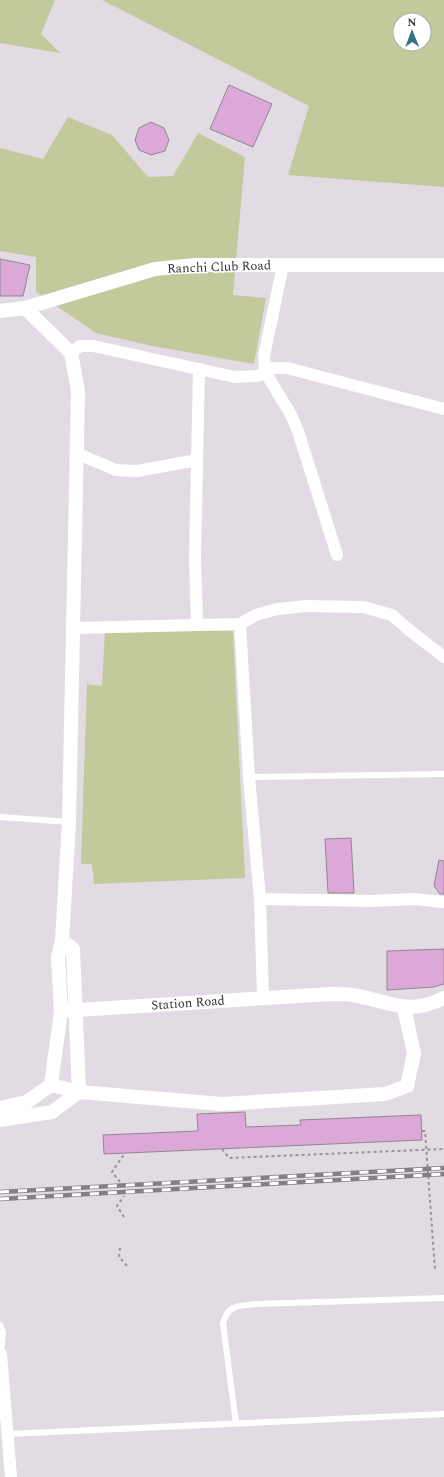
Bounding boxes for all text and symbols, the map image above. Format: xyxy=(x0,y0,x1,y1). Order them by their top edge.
north arrow xyxy=(392,12,432,52)
text: N xyxy=(407,14,416,31)
street label: Ranchi Club Road xyxy=(167,255,271,279)
street label: Station Road xyxy=(150,990,226,1016)

